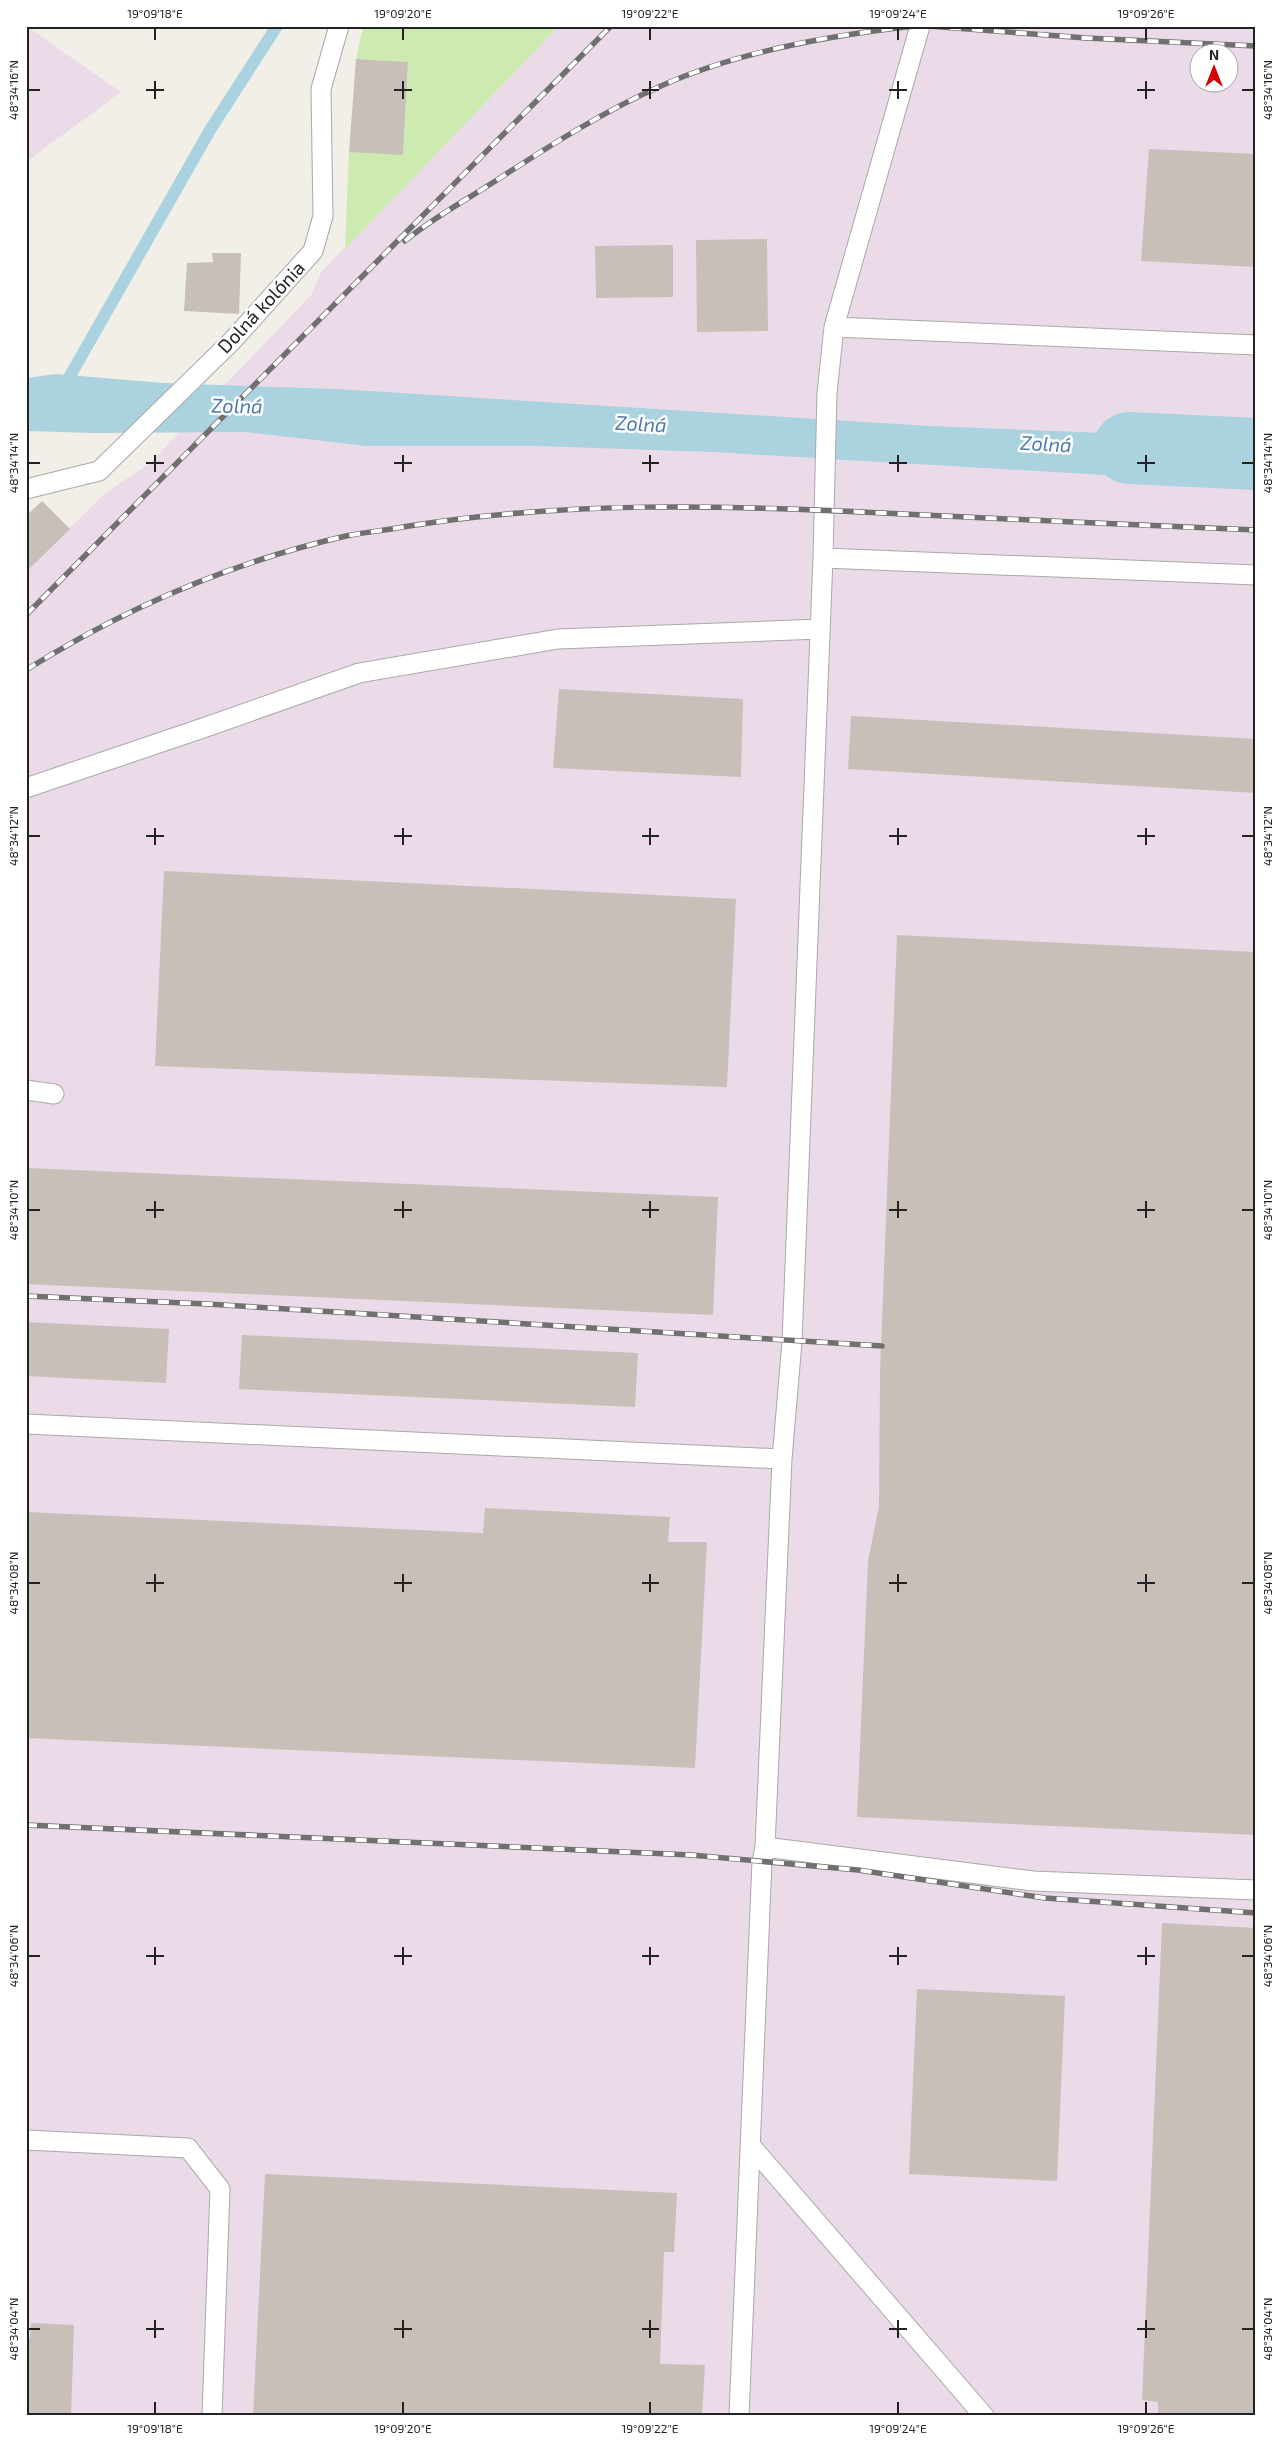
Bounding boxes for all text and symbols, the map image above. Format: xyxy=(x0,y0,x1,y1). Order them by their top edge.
text: 19°09'18"E xyxy=(127,6,183,20)
text: 19°09'20"E xyxy=(374,6,432,20)
text: 19°09'22"E xyxy=(621,6,679,20)
text: 19°09'24"E xyxy=(869,6,927,20)
text: 19°09'26"E xyxy=(1117,6,1175,20)
north arrow xyxy=(1190,42,1240,92)
text: N xyxy=(1209,46,1219,63)
text: 48°34'16"N xyxy=(6,60,20,120)
text: 48°34'16"N xyxy=(1260,60,1274,120)
street label: Dolná kolónia xyxy=(212,256,309,357)
water label: Zolná xyxy=(211,393,263,417)
water label: Zolná xyxy=(615,410,667,436)
water label: Zolná xyxy=(1020,430,1072,456)
text: 48°34'14"N xyxy=(6,433,20,493)
text: 48°34'14"N xyxy=(1260,433,1274,493)
text: 48°34'12"N xyxy=(6,806,20,866)
text: 48°34'12"N xyxy=(1260,806,1274,866)
text: 48°34'10"N xyxy=(6,1180,20,1240)
text: 48°34'10"N xyxy=(1260,1180,1274,1240)
text: 48°34'08"N xyxy=(6,1552,20,1614)
text: 48°34'08"N xyxy=(1260,1552,1274,1614)
text: 48°34'06"N xyxy=(6,1925,20,1987)
text: 48°34'06"N xyxy=(1260,1925,1274,1987)
text: 48°34'04"N xyxy=(6,2298,20,2360)
text: 48°34'04"N xyxy=(1260,2298,1274,2360)
text: 19°09'18"E xyxy=(127,2421,183,2435)
text: 19°09'20"E xyxy=(374,2421,432,2435)
text: 19°09'22"E xyxy=(621,2421,679,2435)
text: 19°09'24"E xyxy=(869,2421,927,2435)
text: 19°09'26"E xyxy=(1117,2421,1175,2435)

